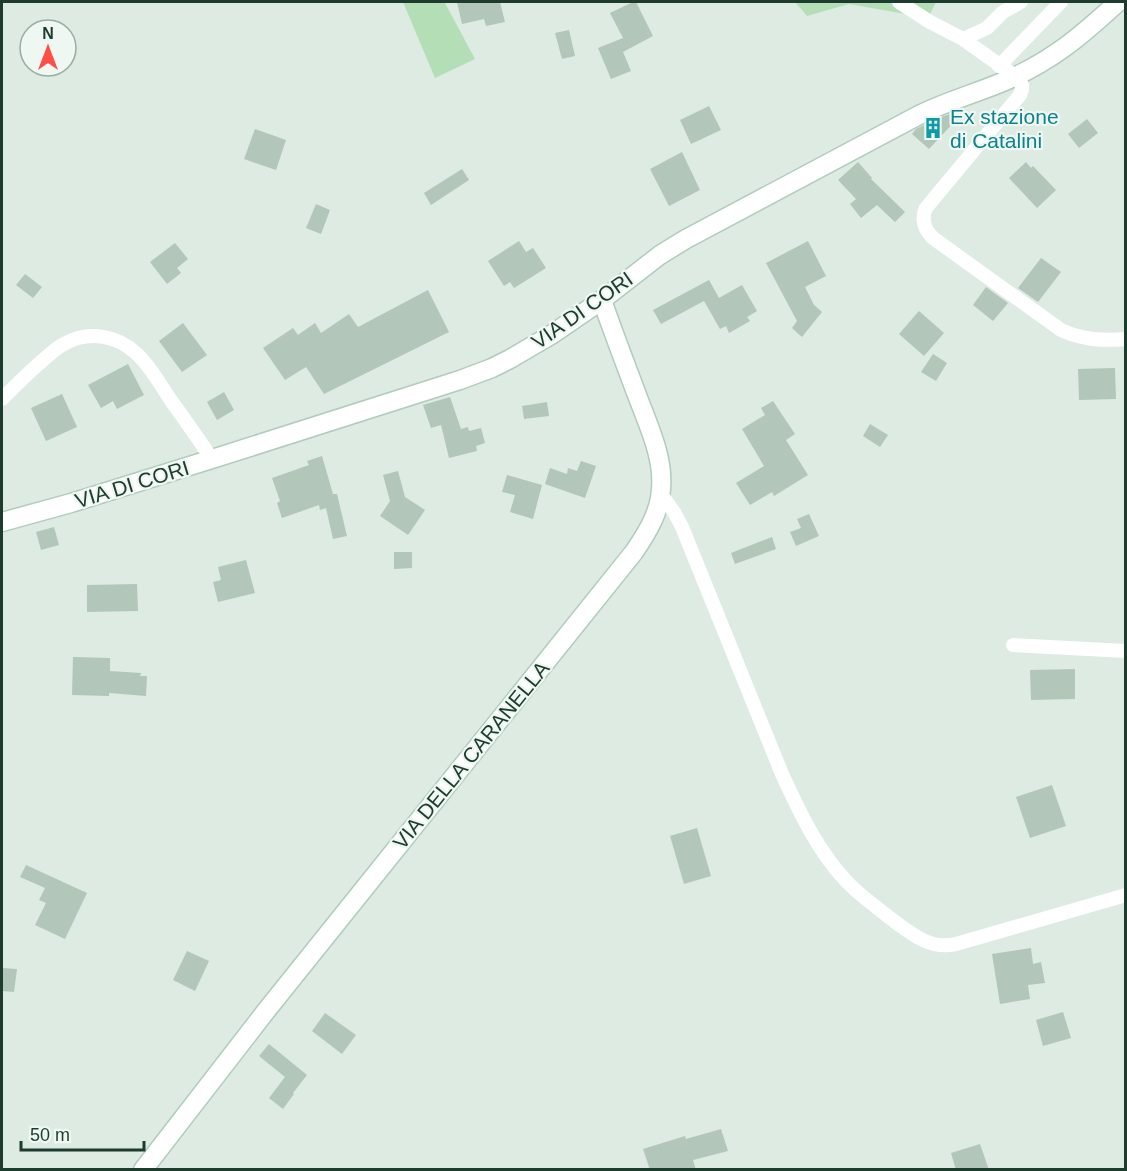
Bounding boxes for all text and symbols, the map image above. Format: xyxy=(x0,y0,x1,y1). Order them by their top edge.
north arrow xyxy=(18,18,78,78)
text: N xyxy=(42,25,54,42)
place label: Ex stazione di Catalini xyxy=(950,105,1059,152)
building icon: Ex stazione di Catalini xyxy=(921,116,945,140)
street label: VIA DI CORI xyxy=(527,267,637,353)
street label: VIA DI CORI xyxy=(72,456,192,512)
street label: VIA DELLA CARANELLA xyxy=(388,657,554,853)
scale bar xyxy=(21,1114,144,1152)
text: 50 m xyxy=(30,1125,70,1145)

